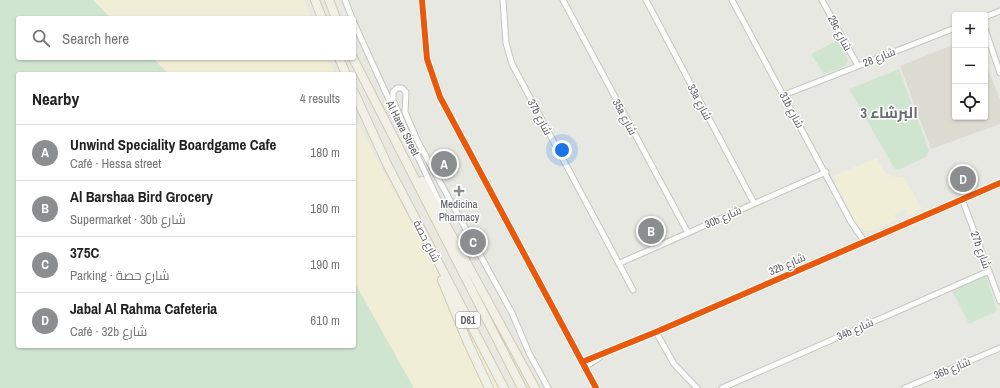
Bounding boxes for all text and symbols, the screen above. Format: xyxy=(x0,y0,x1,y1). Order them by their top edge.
map controls xyxy=(952,12,988,120)
button: + xyxy=(952,12,988,48)
street label: 29c شارع xyxy=(824,13,855,54)
search box xyxy=(16,16,356,60)
icon: search xyxy=(30,27,52,49)
text: Search here xyxy=(62,28,129,49)
street label: شارع 28 xyxy=(861,44,898,71)
button: − xyxy=(952,48,988,84)
street label: 33a شارع xyxy=(684,82,715,123)
button: locate xyxy=(952,84,988,120)
text: Nearby xyxy=(32,87,79,110)
text: 4 results xyxy=(300,90,340,107)
street label: 31b شارع xyxy=(776,90,807,131)
street label: Al Hawa Street xyxy=(383,97,423,158)
street label: 37b شارع xyxy=(524,97,555,138)
street label: 35a شارع xyxy=(609,97,640,138)
district label: البرشاء 3 xyxy=(860,102,918,123)
text: Unwind Speciality Boardgame Cafe xyxy=(70,134,276,155)
your location xyxy=(552,140,572,160)
text: A xyxy=(41,144,49,161)
text: 180 m xyxy=(310,144,340,161)
pin: A xyxy=(431,149,457,179)
text: Café · Hessa street xyxy=(70,155,161,172)
pin: D xyxy=(950,164,976,194)
text: Al Barshaa Bird Grocery xyxy=(70,186,213,207)
marker: Medicina Pharmacy xyxy=(454,186,464,196)
place label: Medicina Pharmacy xyxy=(439,197,480,224)
text: B xyxy=(41,200,49,217)
text: 180 m xyxy=(310,200,340,217)
street label: 30b شارع xyxy=(702,203,744,232)
text: Supermarket · 30b شارع xyxy=(70,211,186,228)
pin: B xyxy=(638,216,664,246)
street label: شارع حصة xyxy=(410,217,444,265)
pin: C xyxy=(460,227,486,257)
street label: 27b شارع xyxy=(967,229,994,271)
text: 375C xyxy=(70,242,99,263)
street label: 32b شارع xyxy=(766,250,808,279)
text: C xyxy=(41,256,49,273)
text: 190 m xyxy=(310,256,340,273)
text: Parking · شارع حصة xyxy=(70,267,170,284)
text: Jabal Al Rahma Cafeteria xyxy=(70,298,217,319)
text: D xyxy=(41,312,49,329)
text: 610 m xyxy=(310,312,340,329)
road number: D61 xyxy=(456,312,480,328)
street label: 34b شارع xyxy=(834,315,876,344)
text: Café · 32b شارع xyxy=(70,323,147,340)
street label: 36b شارع xyxy=(931,354,973,383)

